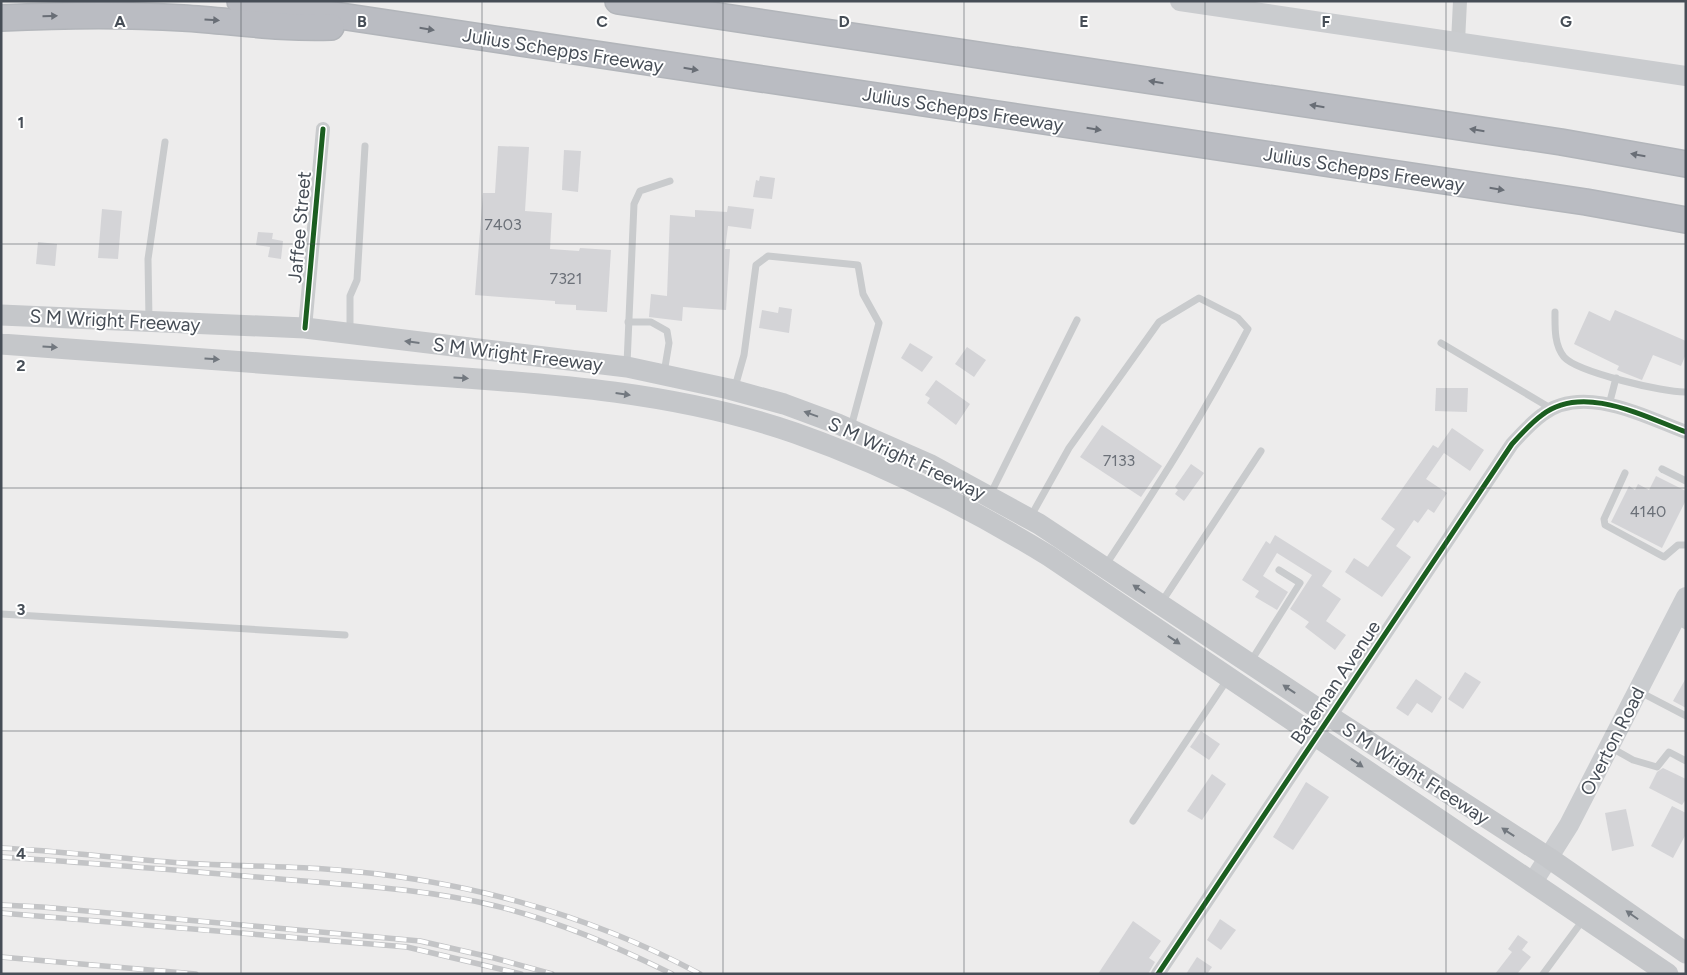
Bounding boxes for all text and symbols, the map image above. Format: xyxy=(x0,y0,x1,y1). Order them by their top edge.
one-way arrow xyxy=(42,11,58,19)
text: A xyxy=(114,12,126,31)
text: B xyxy=(357,12,367,31)
text: C xyxy=(596,12,608,31)
text: D xyxy=(838,12,850,31)
text: E xyxy=(1079,12,1089,31)
text: F xyxy=(1322,12,1331,31)
text: G xyxy=(1560,12,1572,31)
one-way arrow xyxy=(205,16,221,24)
street label: Julius Schepps Freeway xyxy=(461,23,665,78)
one-way arrow xyxy=(419,26,435,34)
one-way arrow xyxy=(684,65,700,73)
one-way arrow xyxy=(1148,77,1164,85)
street label: Julius Schepps Freeway xyxy=(861,82,1065,137)
one-way arrow xyxy=(1308,101,1324,109)
text: 1 xyxy=(18,113,24,132)
one-way arrow xyxy=(1087,125,1103,133)
one-way arrow xyxy=(1469,125,1485,133)
street label: Julius Schepps Freeway xyxy=(1262,142,1466,197)
one-way arrow xyxy=(1629,151,1645,159)
street label: Jaffee Street xyxy=(283,170,316,284)
one-way arrow xyxy=(1490,186,1506,194)
house number: 7403 xyxy=(484,215,522,234)
house number: 7321 xyxy=(550,269,582,288)
street label: S M Wright Freeway xyxy=(29,305,201,336)
street label: S M Wright Freeway xyxy=(432,333,604,376)
one-way arrow xyxy=(403,338,419,346)
one-way arrow xyxy=(42,344,58,352)
text: 2 xyxy=(16,356,26,375)
one-way arrow xyxy=(204,356,220,364)
one-way arrow xyxy=(454,374,470,382)
one-way arrow xyxy=(615,390,631,398)
one-way arrow xyxy=(804,410,819,417)
street label: S M Wright Freeway xyxy=(824,412,989,505)
house number: 7133 xyxy=(1103,451,1135,470)
house number: 4140 xyxy=(1630,502,1666,521)
one-way arrow xyxy=(1132,584,1146,594)
text: 3 xyxy=(17,600,26,619)
street label: Bateman Avenue xyxy=(1286,616,1385,748)
one-way arrow xyxy=(1167,635,1180,645)
street label: Overton Road xyxy=(1575,683,1650,799)
one-way arrow xyxy=(1282,684,1295,694)
street label: S M Wright Freeway xyxy=(1338,717,1494,830)
one-way arrow xyxy=(1351,759,1364,768)
one-way arrow xyxy=(1501,827,1515,836)
text: 4 xyxy=(16,844,26,863)
one-way arrow xyxy=(1625,910,1638,920)

